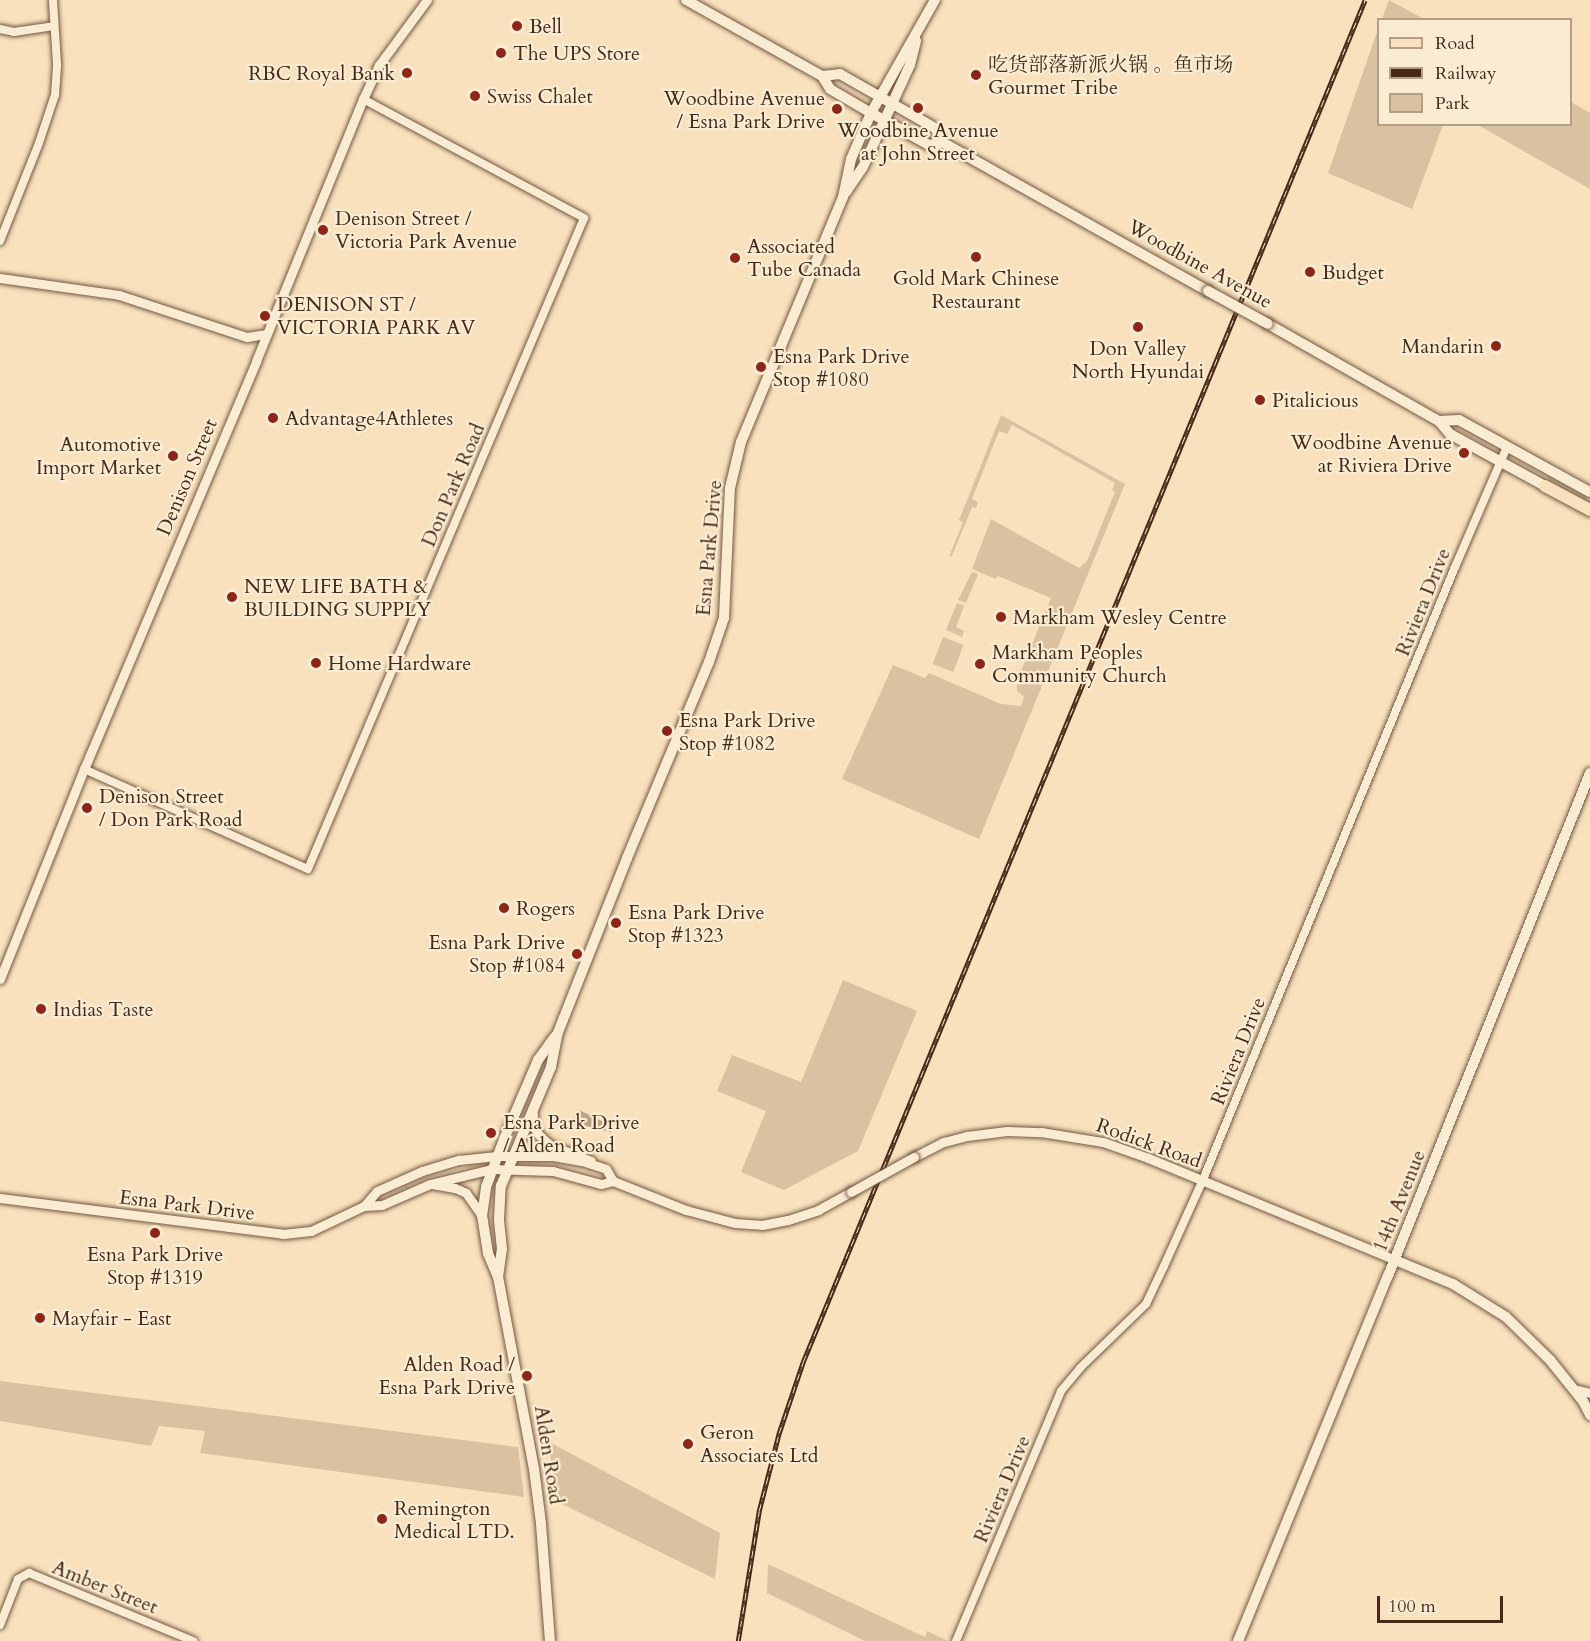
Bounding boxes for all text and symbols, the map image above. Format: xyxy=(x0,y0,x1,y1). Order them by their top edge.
place label: Bell xyxy=(529,14,562,38)
legend xyxy=(1377,18,1572,126)
marker: Bell xyxy=(510,19,524,33)
text: Road xyxy=(1435,31,1475,56)
place label: The UPS Store xyxy=(513,41,640,65)
marker: The UPS Store xyxy=(494,46,508,60)
place label: 吃货部落新派火锅 。鱼市场 Gourmet Tribe xyxy=(988,52,1233,99)
place label: RBC Royal Bank xyxy=(248,61,395,85)
text: Railway xyxy=(1435,61,1497,86)
marker: RBC Royal Bank xyxy=(400,66,414,80)
marker: 吃货部落新派火锅 。鱼市场 Gourmet Tribe xyxy=(969,68,983,82)
place label: Swiss Chalet xyxy=(487,84,593,108)
place label: Woodbine Avenue / Esna Park Drive xyxy=(664,86,825,133)
marker: Swiss Chalet xyxy=(468,89,482,103)
text: Park xyxy=(1435,91,1470,116)
marker: Woodbine Avenue at John Street xyxy=(911,101,925,115)
marker: Woodbine Avenue / Esna Park Drive xyxy=(830,102,844,116)
place label: Woodbine Avenue at John Street xyxy=(837,118,999,165)
place label: Denison Street / Victoria Park Avenue xyxy=(335,207,517,254)
street label: Woodbine Avenue xyxy=(1124,214,1276,314)
marker: Denison Street / Victoria Park Avenue xyxy=(316,223,330,237)
place label: Associated Tube Canada xyxy=(747,234,861,281)
marker: Gold Mark Chinese Restaurant xyxy=(969,250,983,264)
marker: Associated Tube Canada xyxy=(728,251,742,265)
place label: Budget xyxy=(1322,260,1384,284)
marker: Budget xyxy=(1303,265,1317,279)
place label: Gold Mark Chinese Restaurant xyxy=(893,266,1059,313)
place label: DENISON ST / VICTORIA PARK AV xyxy=(277,292,475,339)
marker: DENISON ST / VICTORIA PARK AV xyxy=(258,309,272,323)
marker: Don Valley North Hyundai xyxy=(1131,320,1145,334)
place label: Mandarin xyxy=(1402,334,1484,358)
place label: Don Valley North Hyundai xyxy=(1072,336,1204,383)
marker: Mandarin xyxy=(1489,339,1503,353)
place label: Esna Park Drive Stop #1080 xyxy=(773,344,910,391)
marker: Esna Park Drive Stop #1080 xyxy=(754,360,768,374)
place label: Pitalicious xyxy=(1272,388,1358,412)
marker: Pitalicious xyxy=(1253,393,1267,407)
place label: Advantage4Athletes xyxy=(285,406,453,430)
marker: Advantage4Athletes xyxy=(266,411,280,425)
street label: Denison Street xyxy=(152,415,222,539)
street label: Don Park Road xyxy=(416,420,490,550)
place label: Woodbine Avenue at Riviera Drive xyxy=(1291,430,1452,477)
place label: Automotive Import Market xyxy=(36,432,161,479)
marker: Woodbine Avenue at Riviera Drive xyxy=(1457,446,1471,460)
marker: Automotive Import Market xyxy=(166,449,180,463)
street label: Esna Park Drive xyxy=(691,479,727,617)
street label: Riviera Drive xyxy=(1391,545,1455,659)
place label: NEW LIFE BATH & BUILDING SUPPLY xyxy=(244,574,431,621)
marker: NEW LIFE BATH & BUILDING SUPPLY xyxy=(225,590,239,604)
place label: Markham Wesley Centre xyxy=(1013,605,1227,629)
marker: Markham Wesley Centre xyxy=(994,610,1008,624)
place label: Markham Peoples Community Church xyxy=(992,640,1167,687)
place label: Home Hardware xyxy=(328,651,471,675)
marker: Home Hardware xyxy=(309,656,323,670)
marker: Markham Peoples Community Church xyxy=(973,657,987,671)
place label: Esna Park Drive Stop #1082 xyxy=(679,708,816,755)
marker: Esna Park Drive Stop #1082 xyxy=(660,724,674,738)
place label: Denison Street / Don Park Road xyxy=(99,784,242,831)
marker: Denison Street / Don Park Road xyxy=(80,801,94,815)
place label: Rogers xyxy=(516,896,575,920)
place label: Esna Park Drive Stop #1323 xyxy=(628,900,765,947)
marker: Rogers xyxy=(497,901,511,915)
marker: Esna Park Drive Stop #1323 xyxy=(609,916,623,930)
place label: Esna Park Drive Stop #1084 xyxy=(428,930,565,977)
marker: Esna Park Drive Stop #1084 xyxy=(570,947,584,961)
street label: Riviera Drive xyxy=(1206,994,1270,1108)
place label: Indias Taste xyxy=(53,997,154,1021)
marker: Indias Taste xyxy=(34,1002,48,1016)
place label: Esna Park Drive / Alden Road xyxy=(503,1110,640,1157)
street label: Rodick Road xyxy=(1093,1113,1205,1173)
marker: Esna Park Drive / Alden Road xyxy=(484,1126,498,1140)
street label: 14th Avenue xyxy=(1368,1146,1430,1256)
street label: Esna Park Drive xyxy=(118,1185,256,1225)
marker: Esna Park Drive Stop #1319 xyxy=(148,1226,162,1240)
place label: Esna Park Drive Stop #1319 xyxy=(87,1242,223,1289)
place label: Mayfair - East xyxy=(52,1306,171,1330)
marker: Mayfair - East xyxy=(33,1311,47,1325)
place label: Alden Road / Esna Park Drive xyxy=(378,1352,515,1399)
marker: Alden Road / Esna Park Drive xyxy=(520,1369,534,1383)
street label: Alden Road xyxy=(529,1404,569,1506)
place label: Geron Associates Ltd xyxy=(700,1420,818,1467)
street label: Riviera Drive xyxy=(969,1432,1035,1546)
marker: Geron Associates Ltd xyxy=(681,1437,695,1451)
place label: Remington Medical LTD. xyxy=(394,1496,515,1543)
marker: Remington Medical LTD. xyxy=(375,1512,389,1526)
street label: Amber Street xyxy=(49,1555,161,1619)
scale bar xyxy=(1380,1584,1506,1622)
text: 100 m xyxy=(1388,1594,1436,1619)

